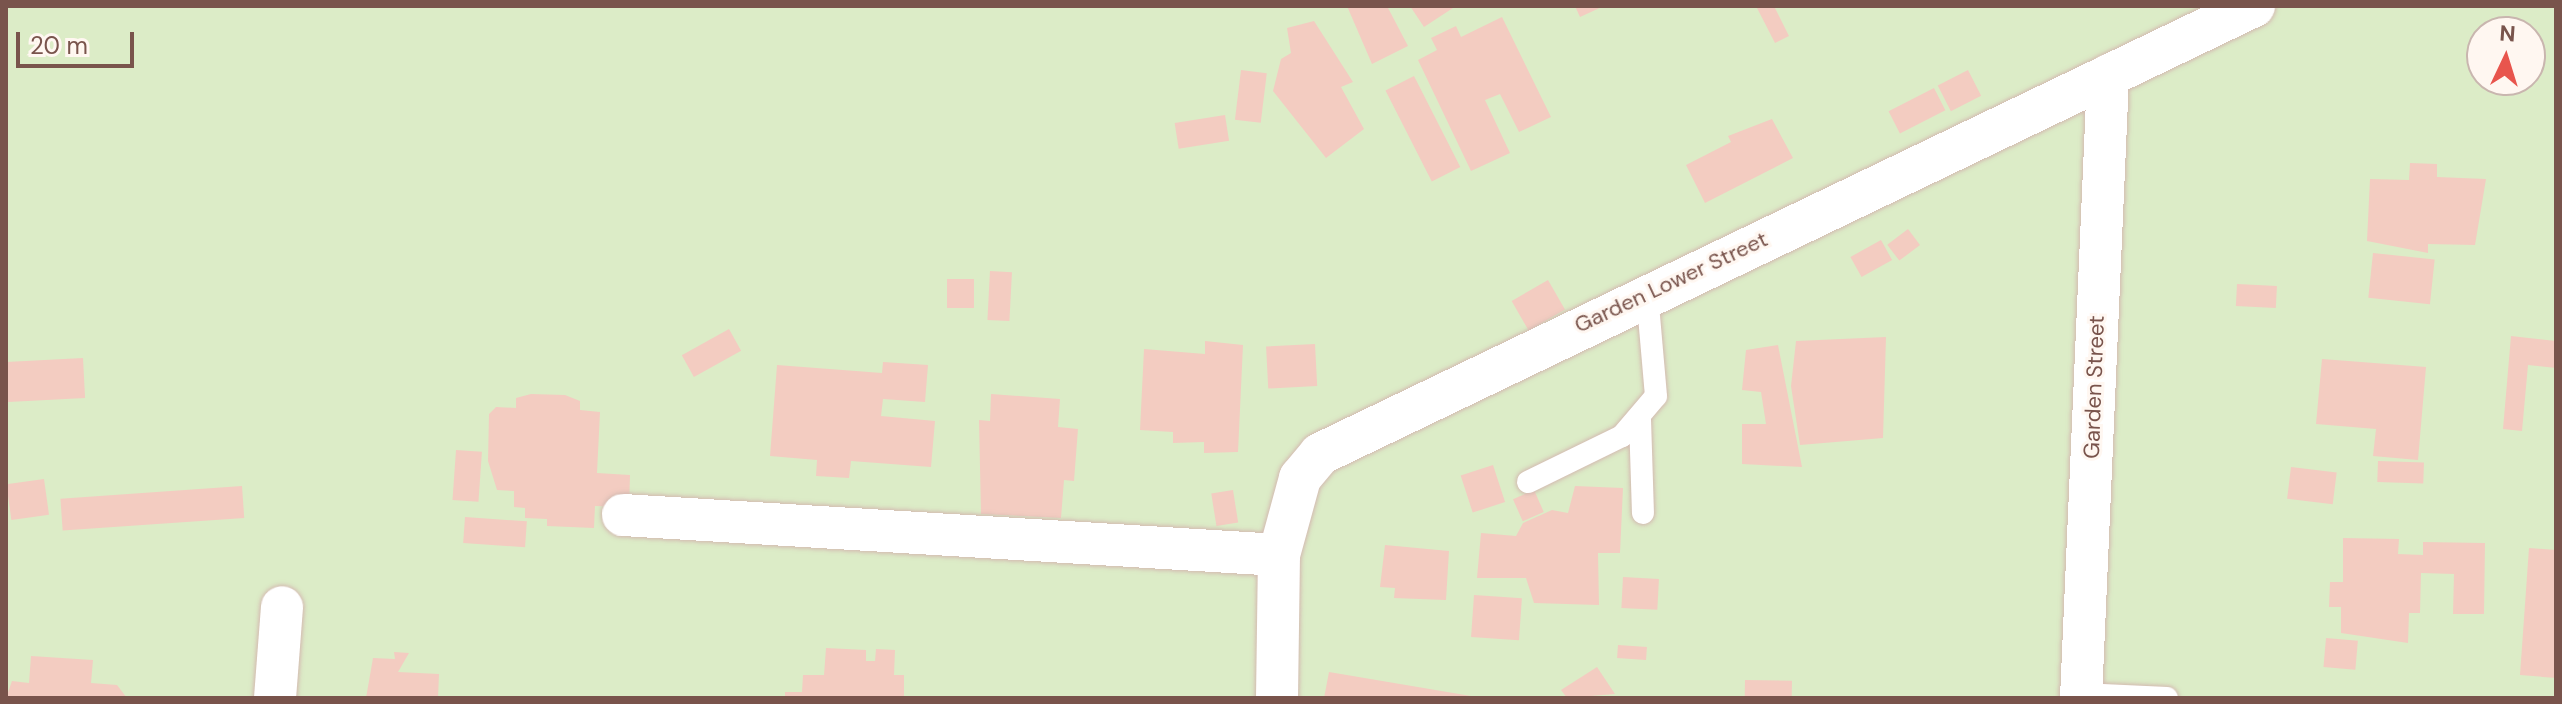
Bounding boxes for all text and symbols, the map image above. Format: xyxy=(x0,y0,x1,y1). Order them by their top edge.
scale bar xyxy=(20,16,138,66)
north arrow xyxy=(2466,16,2546,96)
text: N xyxy=(2499,19,2517,49)
text: 20 m xyxy=(30,30,88,61)
street label: Garden Lower Street xyxy=(1570,226,1772,338)
street label: Garden Street xyxy=(2078,315,2110,459)

